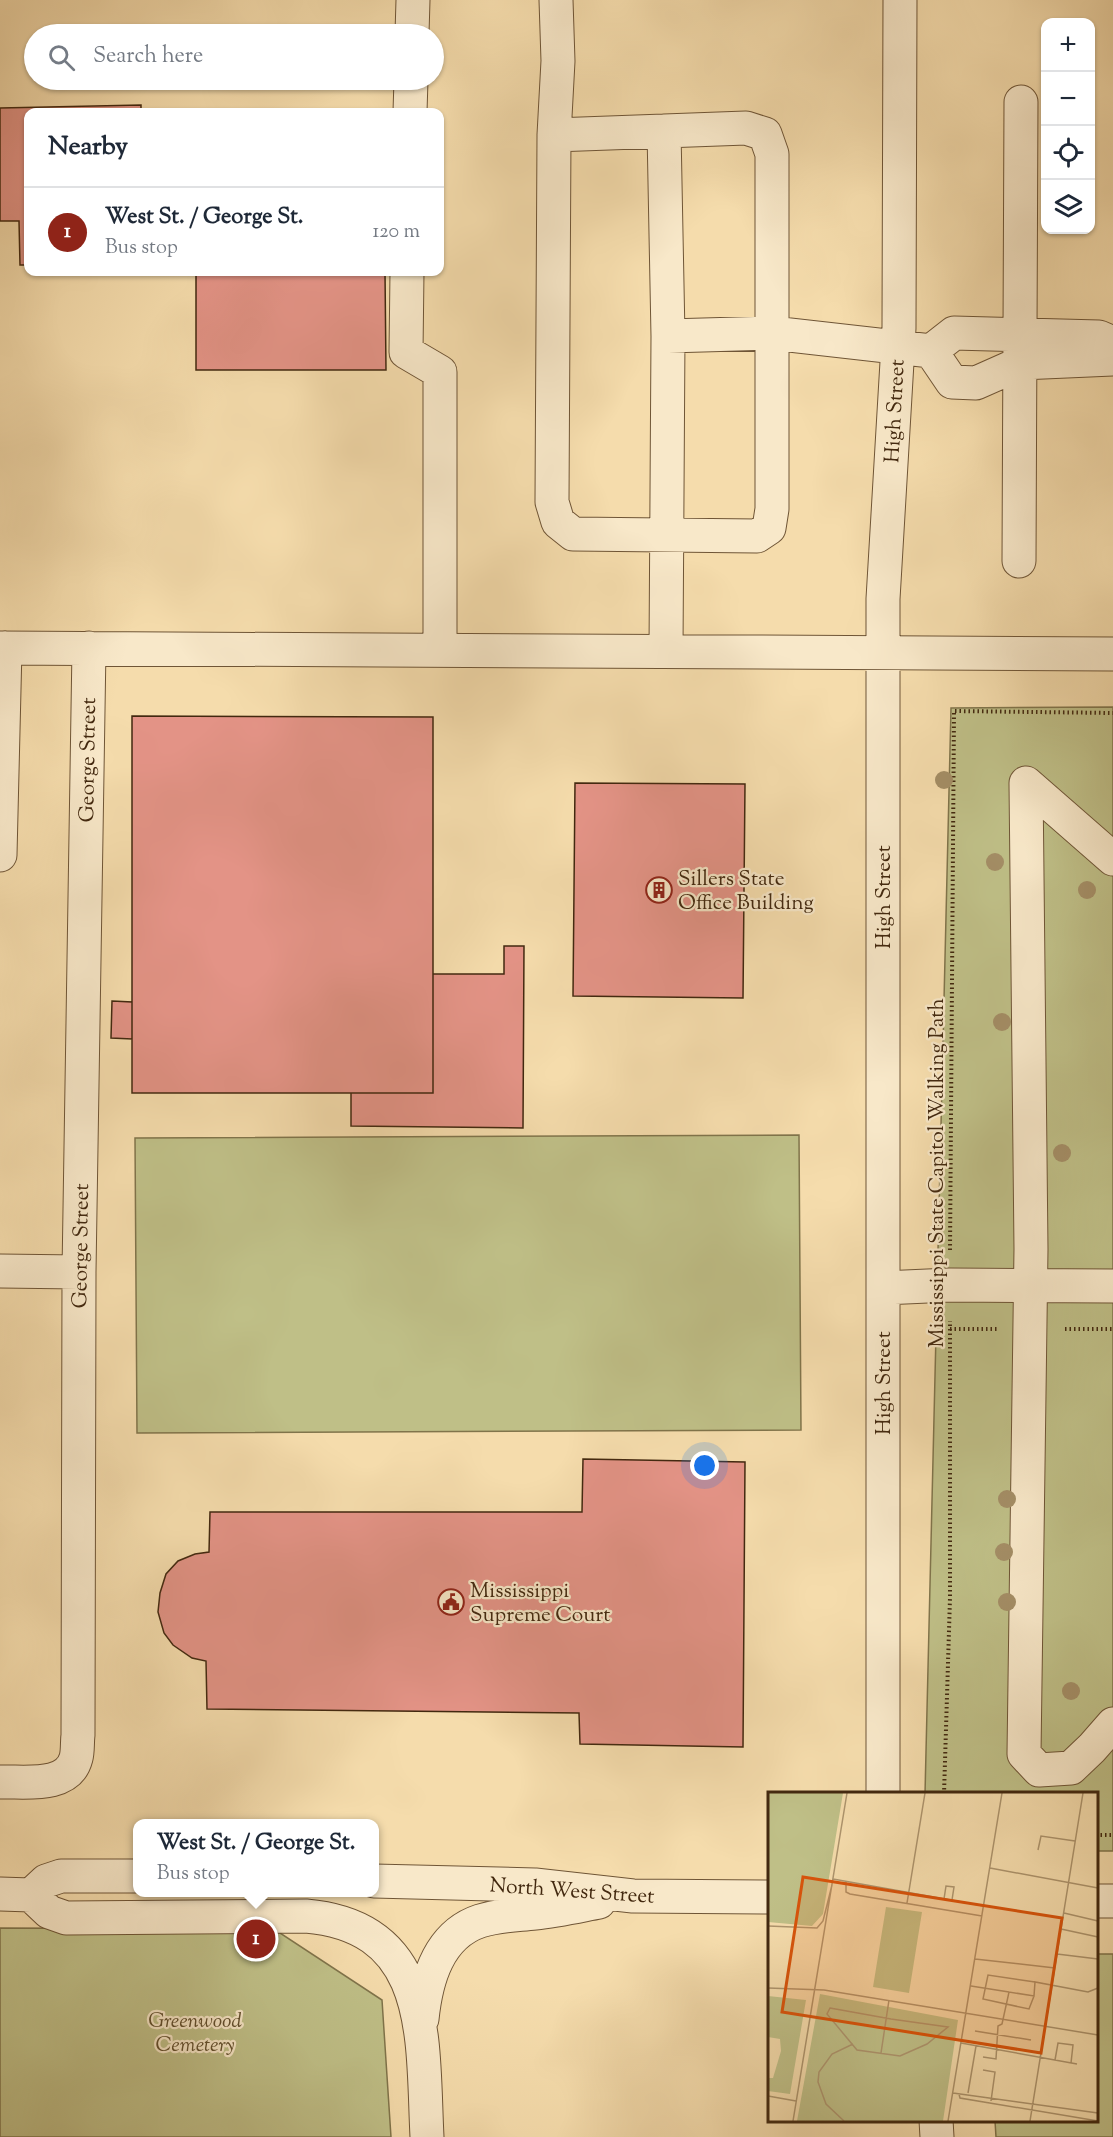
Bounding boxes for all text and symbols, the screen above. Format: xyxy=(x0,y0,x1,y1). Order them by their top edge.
map controls xyxy=(1041,18,1095,234)
button: + xyxy=(1041,18,1095,72)
search box xyxy=(24,24,444,90)
icon: search xyxy=(45,41,78,74)
text: Search here xyxy=(93,41,203,73)
button: − xyxy=(1041,72,1095,126)
button: locate xyxy=(1041,126,1095,180)
text: Nearby xyxy=(48,129,128,166)
button: layers xyxy=(1041,180,1095,234)
text: West St. / George St. xyxy=(105,202,303,234)
text: 1 xyxy=(64,218,71,247)
text: 120 m xyxy=(372,218,420,247)
text: Bus stop xyxy=(105,234,178,263)
street label: High Street xyxy=(878,359,914,464)
street label: George Street xyxy=(73,697,105,823)
street label: High Street xyxy=(870,845,900,949)
place label: Sillers State Office Building xyxy=(678,865,814,919)
building icon: Sillers State Office Building xyxy=(644,875,674,905)
street label: Mississippi State Capitol Walking Path xyxy=(923,998,953,1348)
street label: George Street xyxy=(66,1183,98,1309)
street label: High Street xyxy=(870,1331,900,1435)
your location xyxy=(690,1451,719,1480)
place label: Mississippi Supreme Court xyxy=(470,1577,610,1631)
public building icon: Mississippi Supreme Court xyxy=(436,1587,466,1617)
inset map xyxy=(768,1792,1098,2122)
popup xyxy=(133,1819,379,1897)
text: West St. / George St. xyxy=(157,1828,355,1860)
text: Bus stop xyxy=(157,1860,230,1889)
street label: North West Street xyxy=(489,1871,655,1913)
pin: 1 xyxy=(236,1916,276,1962)
park label: Greenwood Cemetery xyxy=(148,2007,242,2061)

